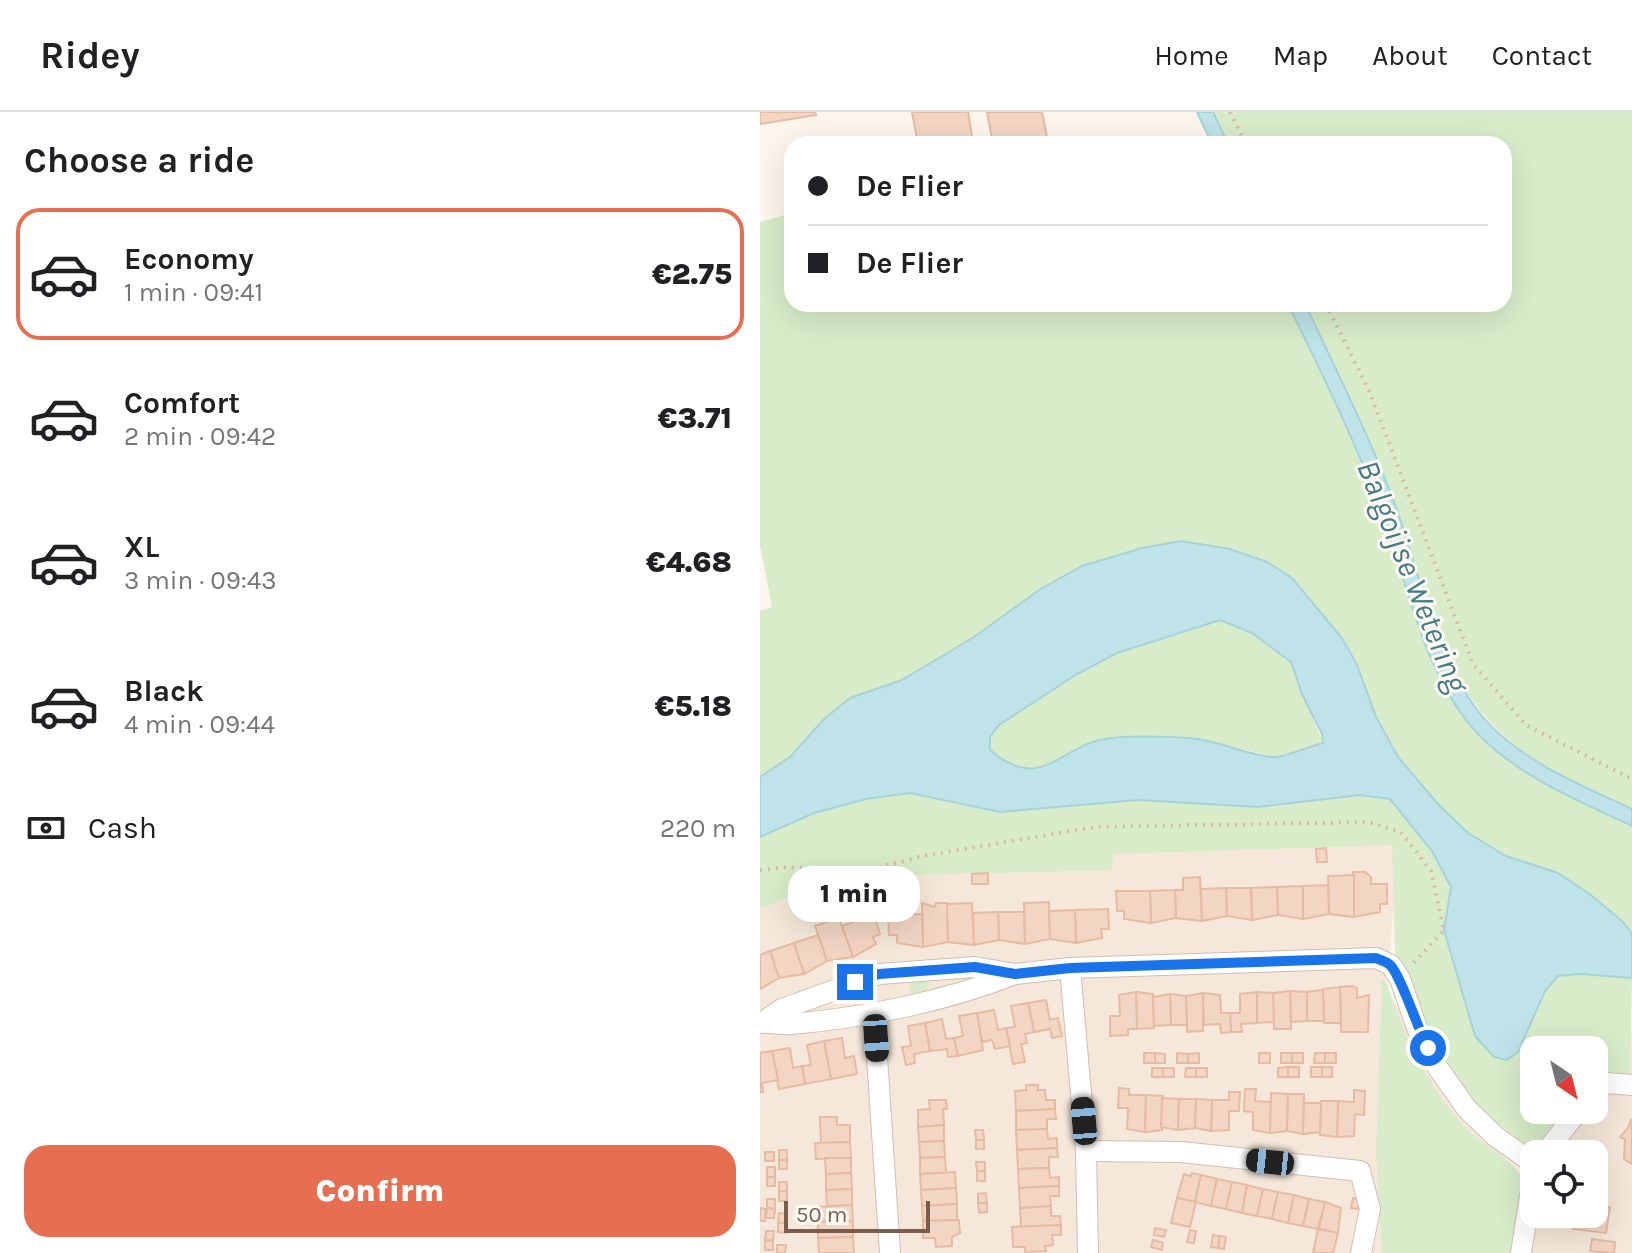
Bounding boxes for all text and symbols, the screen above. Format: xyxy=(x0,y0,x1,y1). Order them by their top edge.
text: Ridey xyxy=(40,33,140,78)
text: Home xyxy=(1154,39,1229,72)
text: Map xyxy=(1273,39,1328,72)
text: About xyxy=(1372,39,1448,72)
text: Contact xyxy=(1492,39,1592,72)
text: Choose a ride xyxy=(24,139,254,181)
text: De Flier xyxy=(856,168,963,204)
icon: car xyxy=(28,238,100,310)
text: Economy xyxy=(124,241,254,277)
text: De Flier xyxy=(856,245,963,281)
text: €2.75 xyxy=(652,256,732,292)
text: 1 min · 09:41 xyxy=(124,277,263,308)
icon: car xyxy=(28,382,100,454)
text: Comfort xyxy=(124,385,240,421)
text: €3.71 xyxy=(658,400,732,436)
text: 2 min · 09:42 xyxy=(124,421,276,452)
water label: Balgoijse Wetering xyxy=(1349,455,1477,699)
icon: car xyxy=(28,526,100,598)
text: XL xyxy=(124,529,159,565)
text: €4.68 xyxy=(646,544,732,580)
text: 3 min · 09:43 xyxy=(124,565,277,596)
icon: car xyxy=(28,670,100,742)
text: Black xyxy=(124,673,204,709)
text: €5.18 xyxy=(655,688,732,724)
text: 4 min · 09:44 xyxy=(124,709,275,740)
icon: cash xyxy=(24,806,68,850)
text: Cash xyxy=(88,810,157,846)
text: 220 m xyxy=(660,813,736,844)
callout: 1 min xyxy=(789,866,921,922)
text: 1 min xyxy=(820,878,888,909)
route end xyxy=(837,964,873,1000)
car xyxy=(862,1013,890,1063)
route start xyxy=(1410,1030,1446,1066)
north arrow xyxy=(1520,1036,1608,1124)
map controls xyxy=(1520,1036,1608,1228)
car xyxy=(1070,1096,1098,1146)
button: locate xyxy=(1520,1140,1608,1228)
button: Confirm xyxy=(24,1145,736,1237)
car xyxy=(1245,1148,1295,1176)
scale bar xyxy=(784,1197,930,1233)
text: 50 m xyxy=(796,1202,847,1228)

